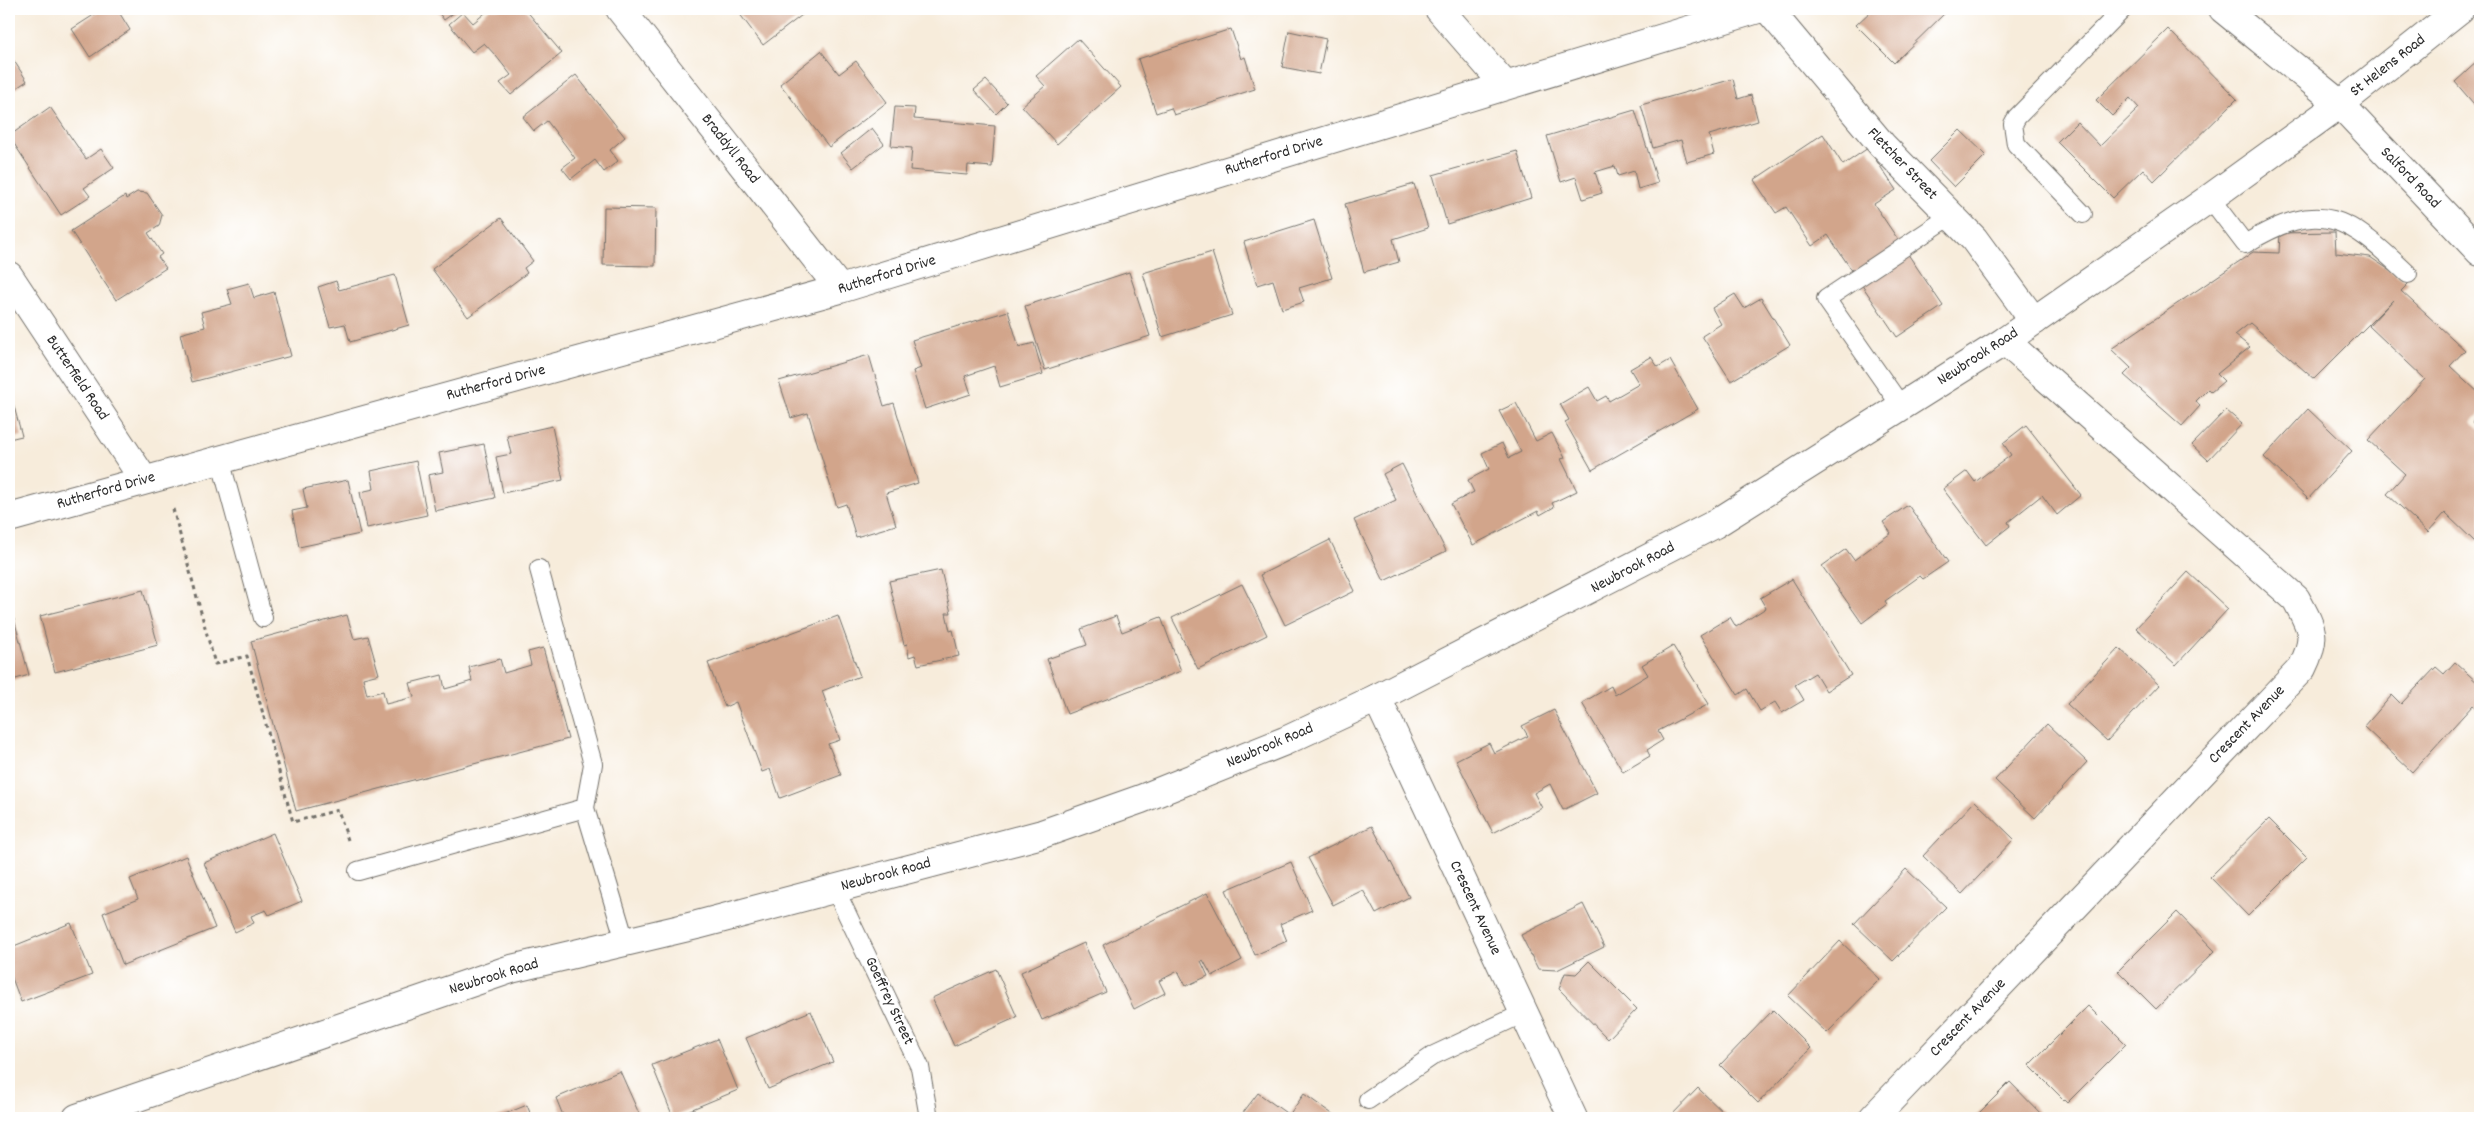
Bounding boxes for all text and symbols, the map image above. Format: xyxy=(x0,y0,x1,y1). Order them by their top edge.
street label: St Helens Road xyxy=(2345,29,2431,103)
street label: Braddyll Road xyxy=(695,109,765,189)
street label: Fletcher Street xyxy=(1861,123,1943,206)
street label: Rutherford Drive xyxy=(1222,130,1326,182)
street label: Salford Road xyxy=(2375,142,2445,214)
street label: Rutherford Drive xyxy=(835,249,939,301)
street label: Newbrook Road xyxy=(1933,322,2023,392)
street label: Butterfield Road xyxy=(40,331,114,425)
street label: Rutherford Drive xyxy=(444,359,548,407)
street label: Rutherford Drive xyxy=(54,466,158,516)
street label: Newbrook Road xyxy=(1587,536,1679,600)
street label: Crescent Avenue xyxy=(2203,680,2291,770)
street label: Newbrook Road xyxy=(1223,717,1317,775)
street label: Newbrook Road xyxy=(838,852,934,898)
street label: Crescent Avenue xyxy=(1443,857,1507,959)
street label: Newbrook Road xyxy=(446,952,542,1002)
street label: Goeffrey Street xyxy=(858,953,920,1049)
street label: Crescent Avenue xyxy=(1924,973,2012,1063)

